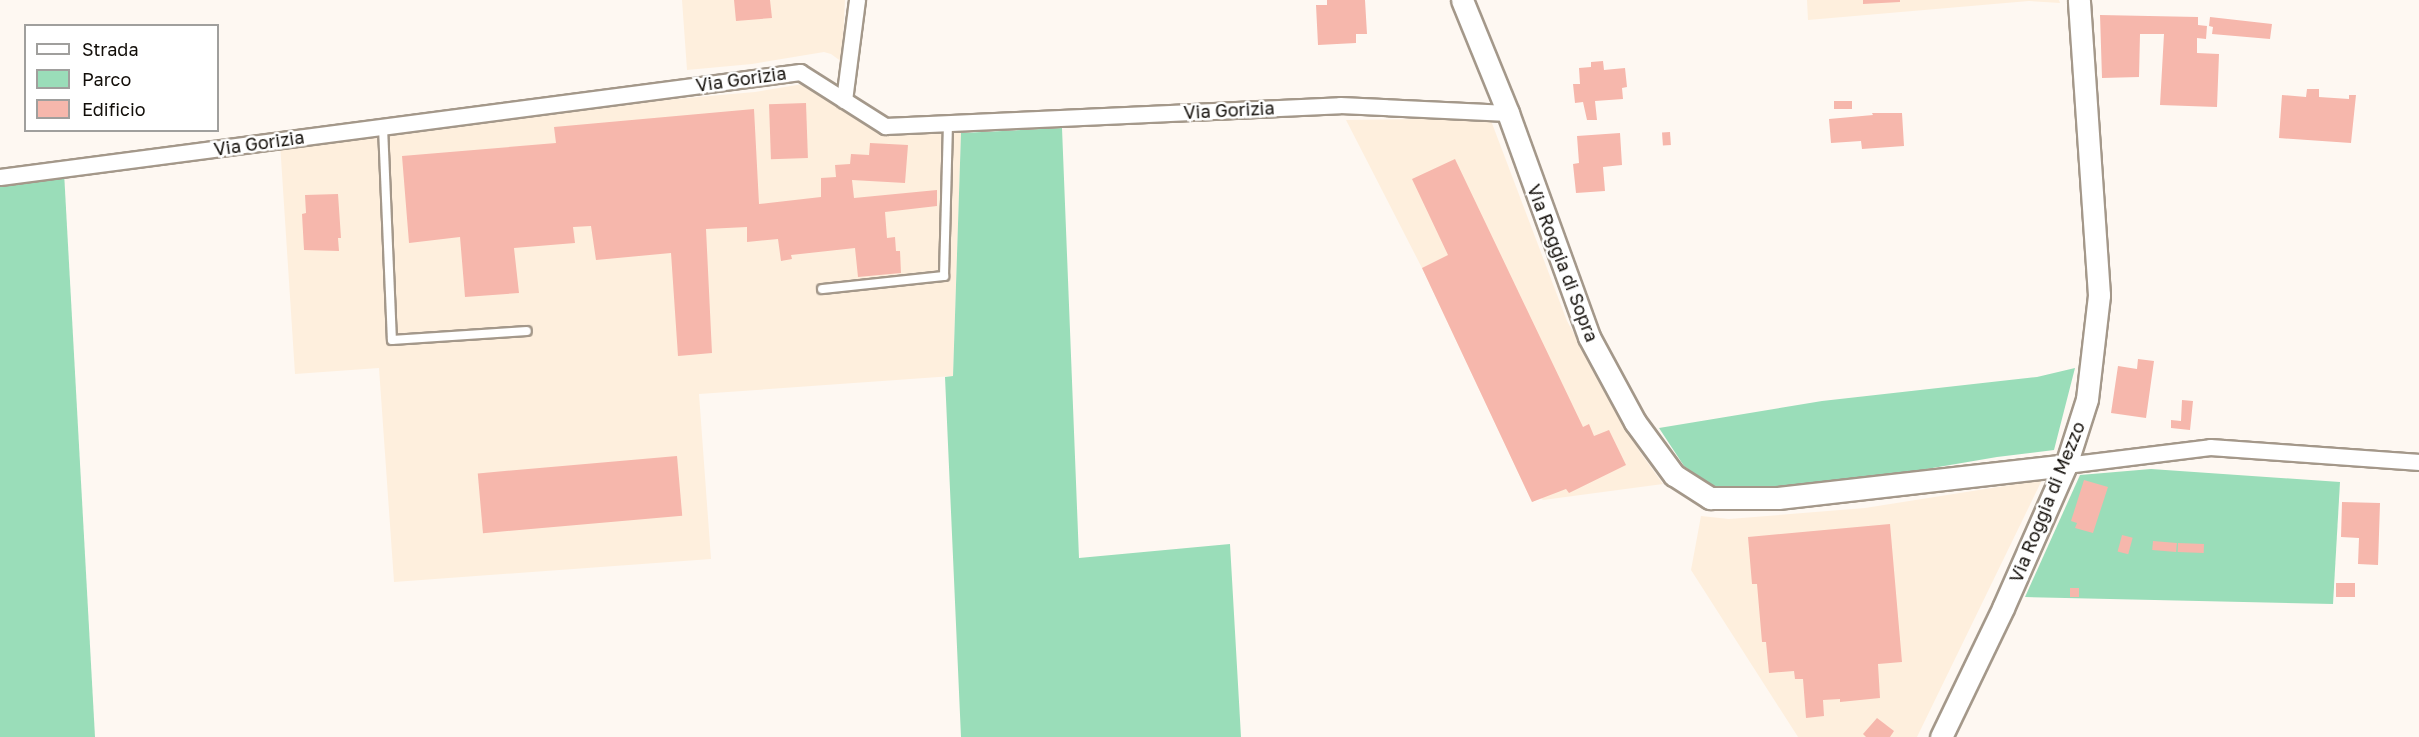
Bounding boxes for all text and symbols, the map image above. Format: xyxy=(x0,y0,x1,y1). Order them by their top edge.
legend xyxy=(24,24,219,132)
text: Strada xyxy=(82,38,139,60)
street label: Via Gorizia xyxy=(694,62,788,96)
text: Parco xyxy=(82,68,131,90)
street label: Via Gorizia xyxy=(1183,97,1275,123)
text: Edificio xyxy=(82,98,146,120)
street label: Via Gorizia xyxy=(212,126,306,160)
street label: Via Roggia di Sopra xyxy=(1523,181,1603,345)
street label: Via Roggia di Mezzo xyxy=(2005,418,2089,586)

